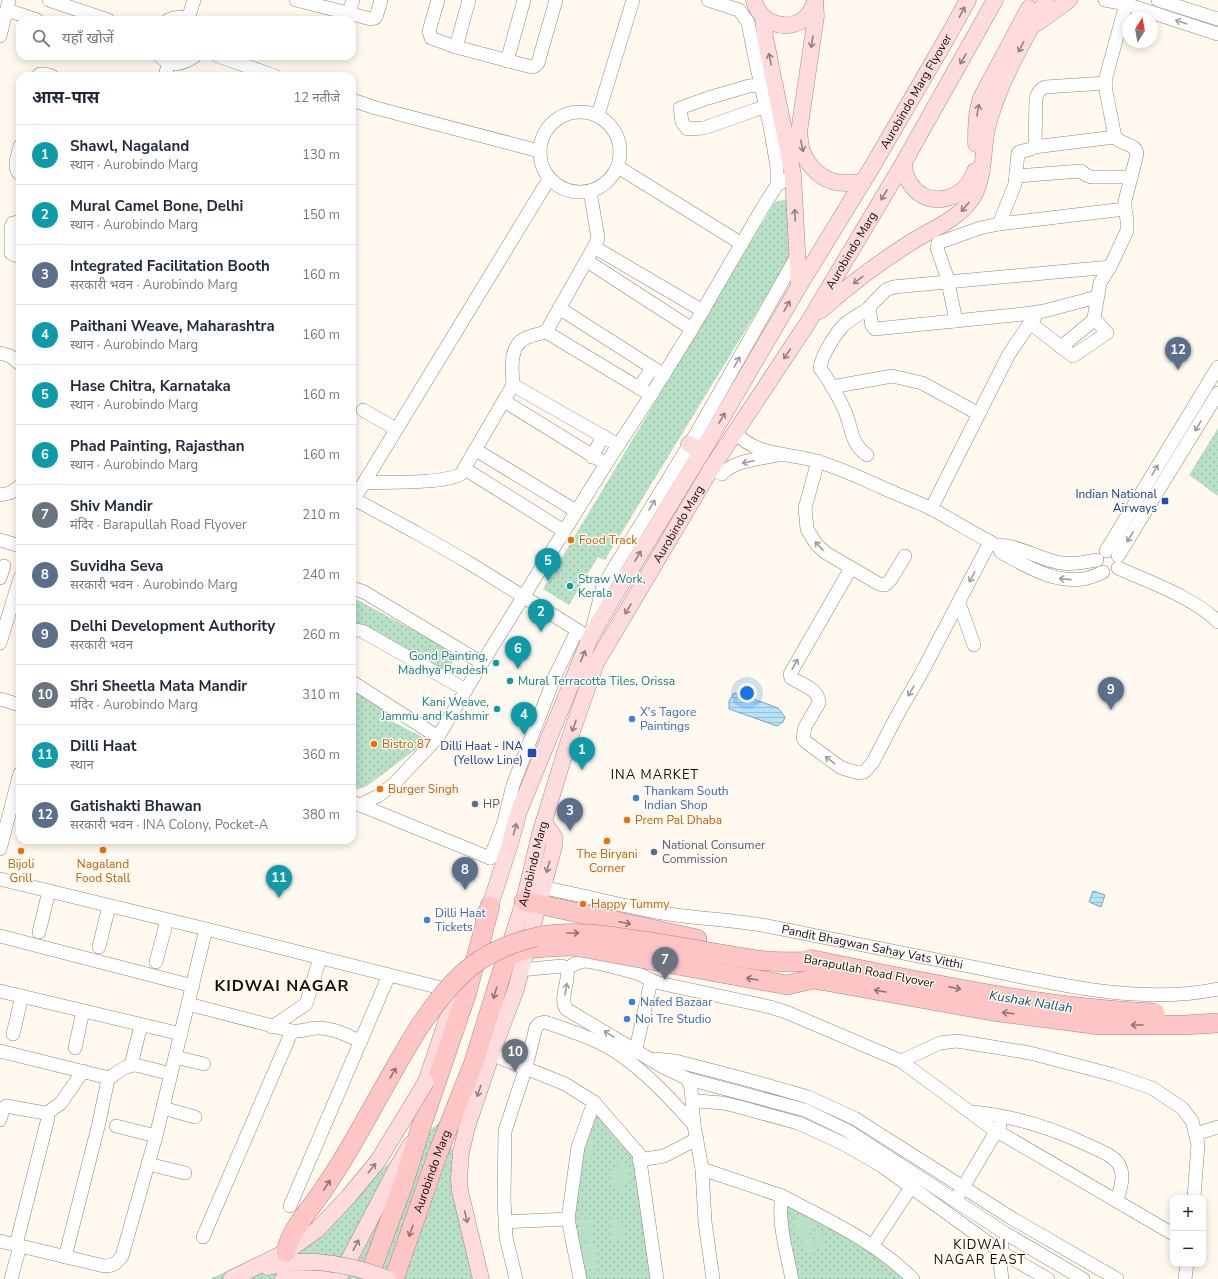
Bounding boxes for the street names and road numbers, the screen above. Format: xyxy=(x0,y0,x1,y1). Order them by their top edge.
street label: Aurobindo Marg Flyover xyxy=(876,30,956,152)
street label: Aurobindo Marg xyxy=(822,208,881,292)
street label: Aurobindo Marg xyxy=(649,482,708,566)
street label: Aurobindo Marg xyxy=(515,819,552,909)
street label: Pandit Bhagwan Sahay Vats Vitthi xyxy=(780,921,964,973)
street label: Barapullah Road Flyover xyxy=(802,950,936,992)
street label: Aurobindo Marg xyxy=(410,1127,454,1215)

